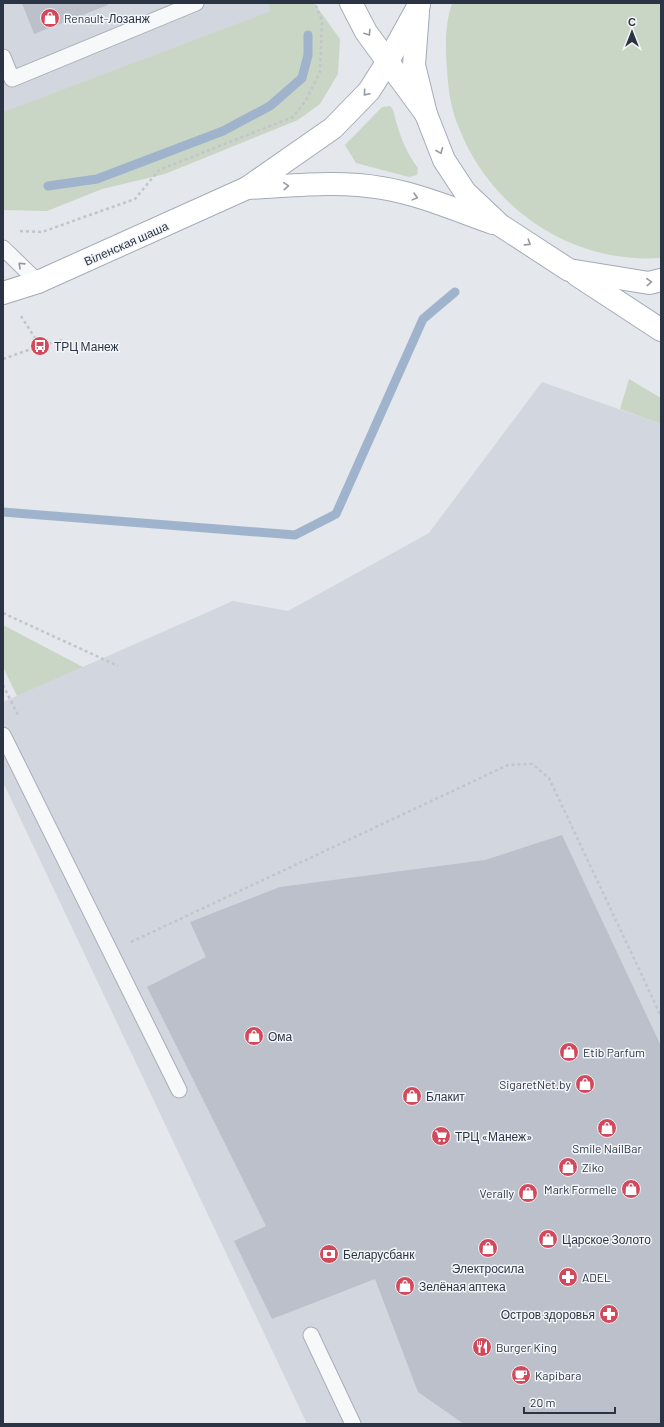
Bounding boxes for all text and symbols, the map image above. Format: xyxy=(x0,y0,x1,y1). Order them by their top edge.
shop icon: Renault-Лозанж xyxy=(39,7,61,29)
place label: Renault-Лозанж xyxy=(64,11,150,25)
north arrow xyxy=(612,12,652,52)
text: С xyxy=(628,15,636,28)
one-way arrow xyxy=(363,29,371,36)
one-way arrow xyxy=(363,88,371,96)
one-way arrow xyxy=(435,146,443,154)
one-way arrow xyxy=(283,181,289,190)
one-way arrow xyxy=(412,192,418,200)
street label: Віленская шаша xyxy=(82,218,171,268)
one-way arrow xyxy=(524,238,531,246)
one-way arrow xyxy=(18,262,26,270)
one-way arrow xyxy=(646,278,652,286)
bus stop icon: ТРЦ Манеж xyxy=(29,335,51,357)
place label: ТРЦ Манеж xyxy=(54,339,119,354)
shop icon: Ома xyxy=(243,1025,265,1047)
place label: Ома xyxy=(268,1029,293,1043)
shop icon: Etib Parfum xyxy=(558,1041,580,1063)
place label: Etib Parfum xyxy=(583,1045,645,1059)
shop icon: SigaretNet.by xyxy=(574,1073,596,1095)
place label: SigaretNet.by xyxy=(499,1077,571,1091)
shop icon: Блакит xyxy=(401,1085,423,1107)
place label: Блакит xyxy=(426,1089,465,1103)
shop icon: Smile NailBar xyxy=(596,1117,618,1139)
supermarket icon: ТРЦ «Манеж» xyxy=(430,1125,452,1147)
place label: ТРЦ «Манеж» xyxy=(455,1129,533,1144)
place label: Smile NailBar xyxy=(572,1141,642,1155)
shop icon: Ziko xyxy=(557,1156,579,1178)
place label: Ziko xyxy=(582,1160,604,1174)
shop icon: Mark Formelle xyxy=(620,1178,642,1200)
shop icon: Verally xyxy=(517,1182,539,1204)
place label: Mark Formelle xyxy=(544,1182,617,1196)
place label: Verally xyxy=(480,1186,514,1200)
shop icon: Царское Золото xyxy=(537,1228,559,1250)
place label: Царское Золото xyxy=(562,1232,651,1247)
shop icon: Электросила xyxy=(477,1237,499,1259)
bank icon: Беларусбанк xyxy=(318,1243,340,1265)
place label: Беларусбанк xyxy=(343,1247,415,1262)
place label: Электросила xyxy=(452,1261,525,1276)
pharmacy icon: ADEL xyxy=(557,1266,579,1288)
place label: ADEL xyxy=(582,1270,611,1284)
shop icon: Зелёная аптека xyxy=(394,1275,416,1297)
place label: Зелёная аптека xyxy=(419,1279,506,1293)
pharmacy icon: Остров здоровья xyxy=(598,1303,620,1325)
place label: Остров здоровья xyxy=(501,1307,595,1322)
restaurant icon: Burger King xyxy=(471,1336,493,1358)
place label: Burger King xyxy=(496,1340,557,1354)
cafe icon: Kapibara xyxy=(510,1364,532,1386)
place label: Kapibara xyxy=(535,1368,581,1382)
scale bar xyxy=(524,1389,615,1415)
text: 20 m xyxy=(530,1395,556,1409)

